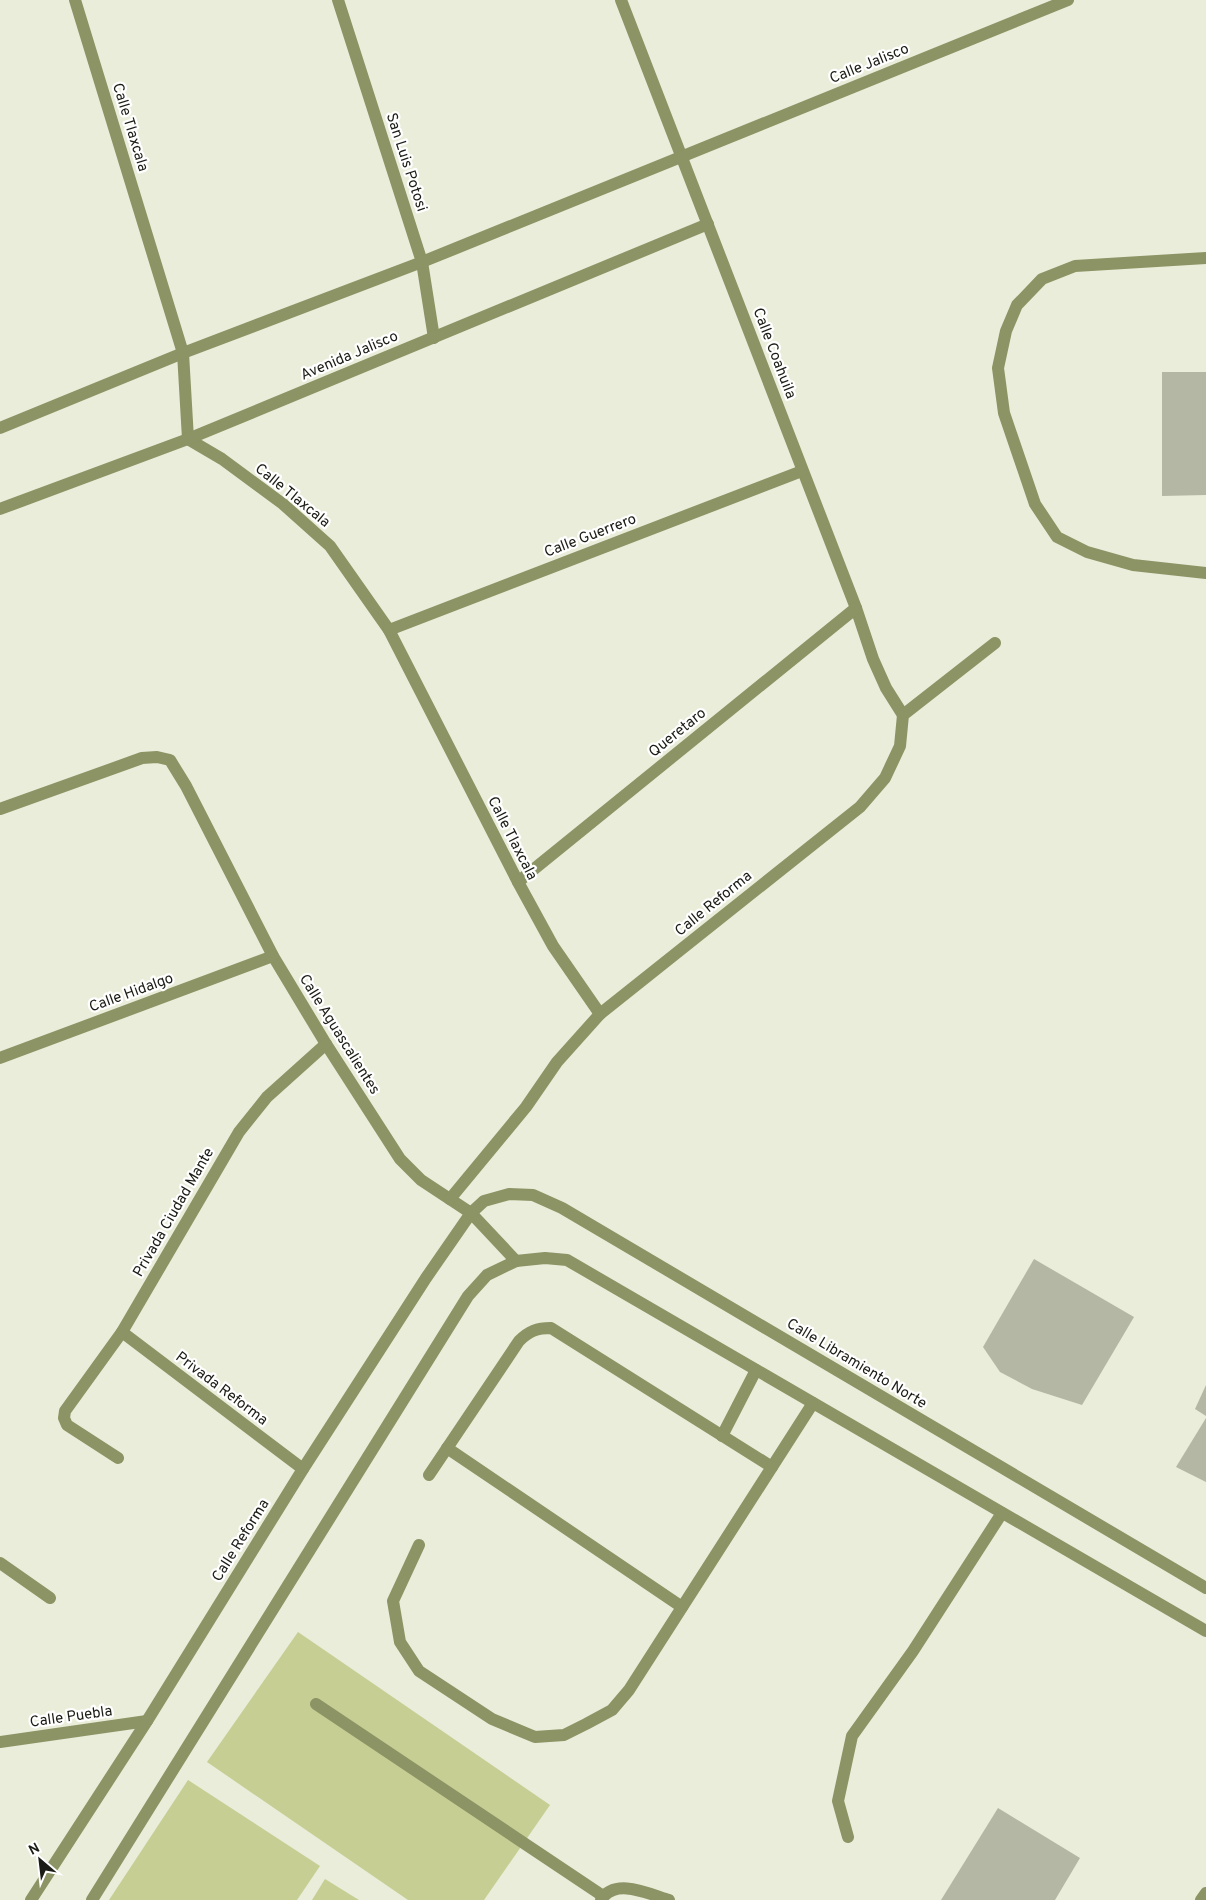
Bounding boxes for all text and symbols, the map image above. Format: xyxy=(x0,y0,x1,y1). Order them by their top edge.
street label: Calle Jalisco xyxy=(827,40,912,89)
street label: Calle Tlaxcala xyxy=(107,81,152,174)
street label: San Luis Potosi xyxy=(381,111,430,214)
street label: Calle Coahuila xyxy=(748,305,800,402)
street label: Avenida Jalisco xyxy=(298,327,401,385)
street label: Calle Tlaxcala xyxy=(250,460,334,532)
street label: Calle Guerrero xyxy=(542,510,639,563)
street label: Queretaro xyxy=(645,704,710,762)
street label: Calle Tlaxcala xyxy=(482,794,541,884)
street label: Calle Reforma xyxy=(672,867,756,941)
street label: Calle Hidalgo xyxy=(87,969,176,1017)
street label: Calle Aguascalientes xyxy=(294,971,383,1098)
street label: Privada Ciudad Mante xyxy=(130,1145,219,1281)
street label: Calle Libramiento Norte xyxy=(783,1315,930,1414)
street label: Privada Reforma xyxy=(171,1348,271,1430)
street label: Calle Reforma xyxy=(208,1496,274,1586)
street label: Calle Puebla xyxy=(29,1702,114,1733)
north arrow xyxy=(15,1835,65,1885)
text: N xyxy=(26,1840,43,1860)

